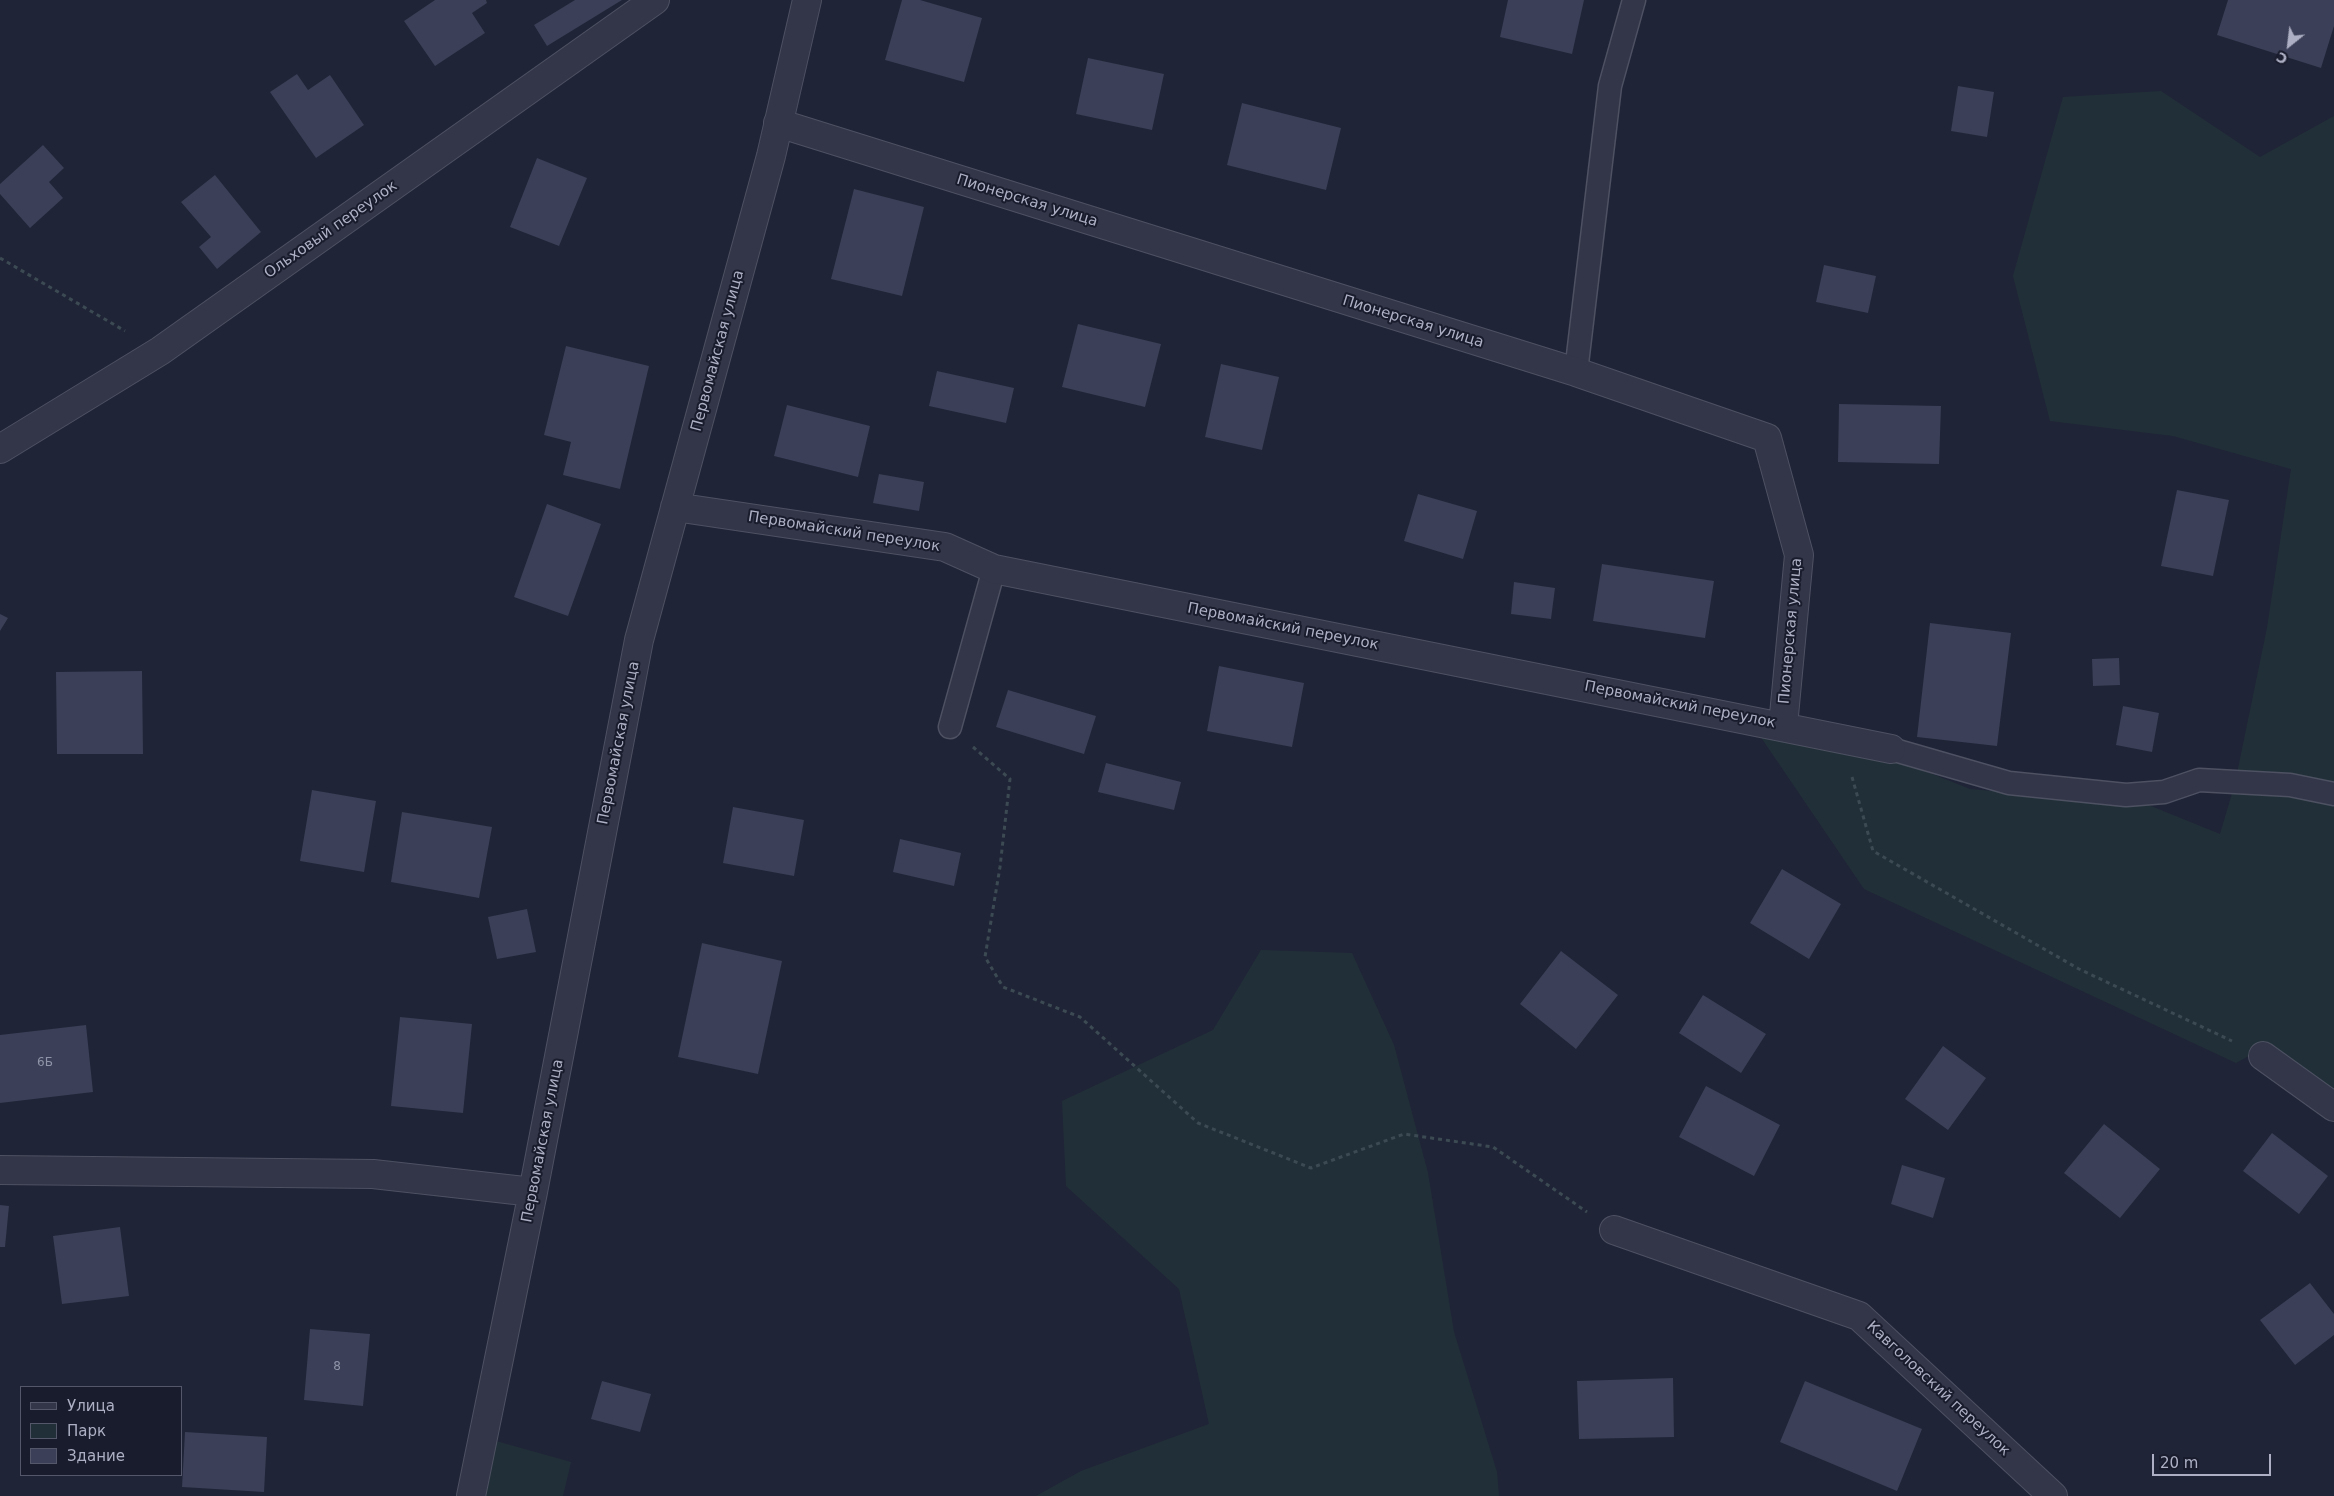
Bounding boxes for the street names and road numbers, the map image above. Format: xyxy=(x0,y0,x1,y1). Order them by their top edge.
street label: Пионерская улица xyxy=(954,171,1100,231)
street label: Ольховый переулок xyxy=(261,177,401,283)
street label: Первомайская улица xyxy=(688,268,748,434)
street label: Пионерская улица xyxy=(1340,292,1486,352)
street label: Первомайский переулок xyxy=(747,508,941,556)
street label: Пионерская улица xyxy=(1776,557,1806,705)
street label: Первомайский переулок xyxy=(1186,600,1380,654)
street label: Первомайская улица xyxy=(594,660,644,826)
street label: Первомайский переулок xyxy=(1583,678,1777,732)
street label: Первомайская улица xyxy=(518,1058,568,1224)
street label: Кавголовский переулок xyxy=(1863,1318,2013,1460)

